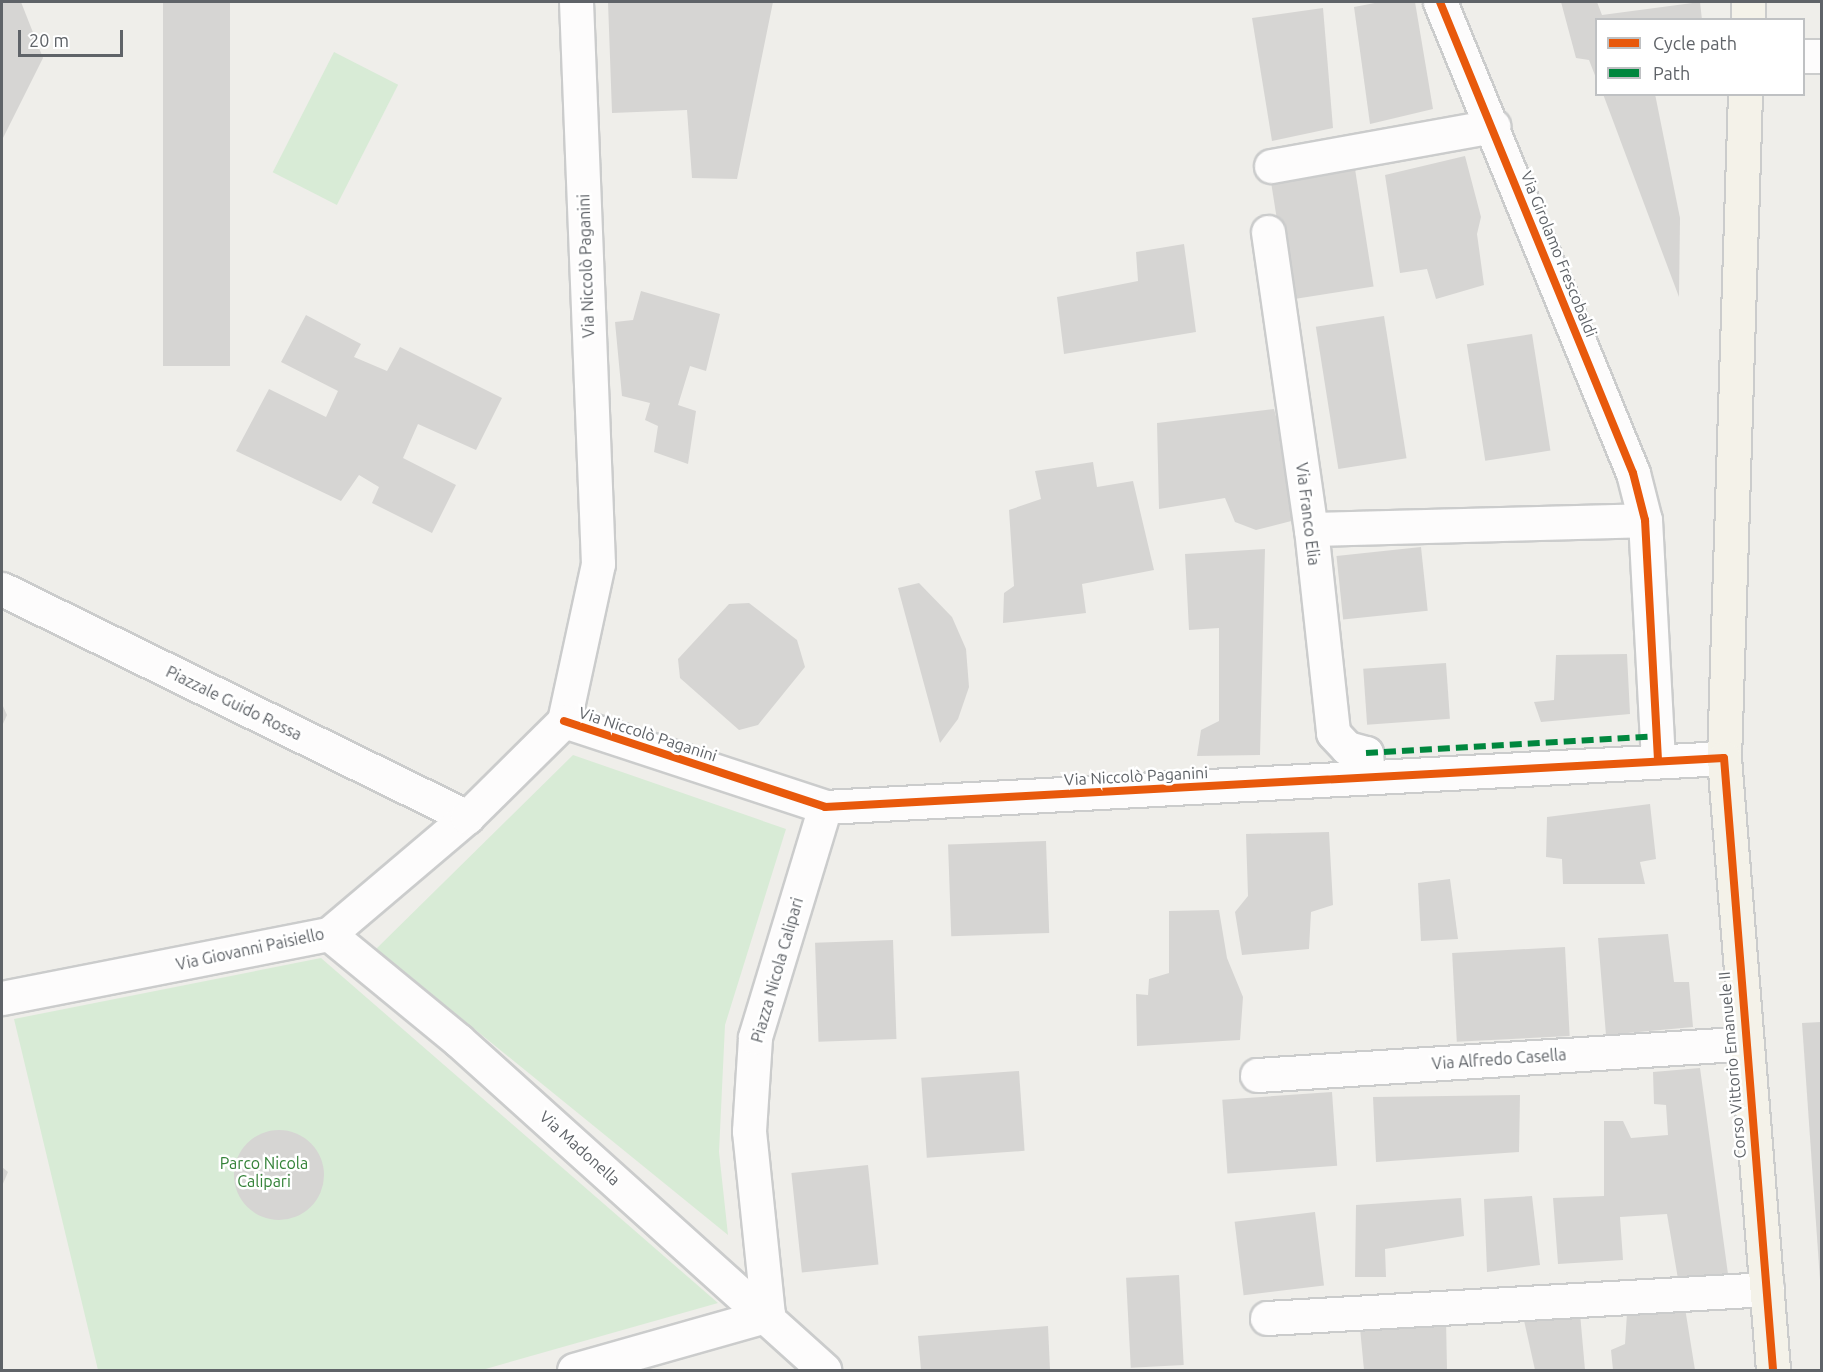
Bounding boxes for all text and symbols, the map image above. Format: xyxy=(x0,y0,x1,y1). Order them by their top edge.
scale bar xyxy=(21,18,126,56)
legend xyxy=(1595,18,1805,96)
text: 20 m xyxy=(29,30,69,50)
text: Cycle path xyxy=(1653,33,1737,53)
text: Path xyxy=(1653,63,1690,83)
street label: Via Girolamo Frescobaldi xyxy=(1517,168,1601,340)
street label: Via Niccolò Paganini xyxy=(574,194,598,338)
street label: Via Franco Elia xyxy=(1292,461,1324,567)
street label: Piazzale Guido Rossa xyxy=(163,662,305,744)
street label: Via Niccolò Paganini xyxy=(576,703,720,765)
street label: Via Niccolò Paganini xyxy=(1063,763,1209,789)
street label: Piazza Nicola Calipari xyxy=(747,895,807,1045)
street label: Via Giovanni Paisiello xyxy=(174,924,326,974)
street label: Corso Vittorio Emanuele II xyxy=(1714,971,1750,1159)
street label: Via Alfredo Casella xyxy=(1431,1045,1567,1073)
street label: Via Madonella xyxy=(536,1107,624,1189)
park label: Parco Nicola Calipari xyxy=(220,1153,308,1191)

